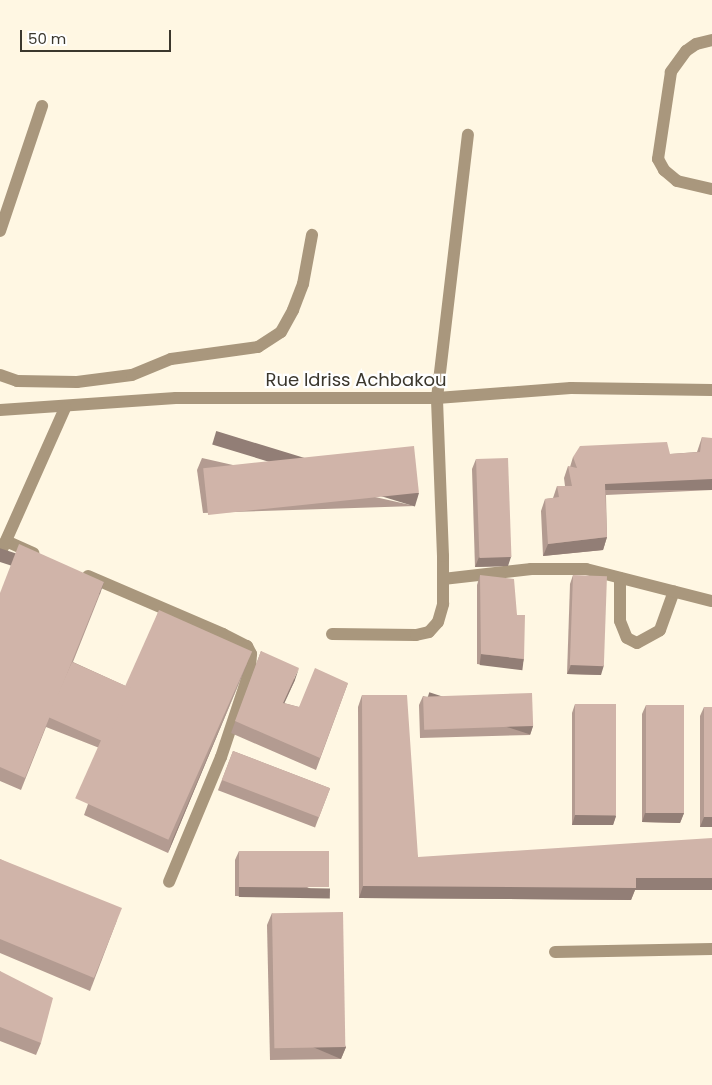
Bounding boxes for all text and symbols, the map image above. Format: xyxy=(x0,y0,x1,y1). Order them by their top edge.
scale bar xyxy=(22,20,174,52)
text: 50 m xyxy=(28,28,66,49)
street label: Rue Idriss Achbakou xyxy=(266,369,446,391)

